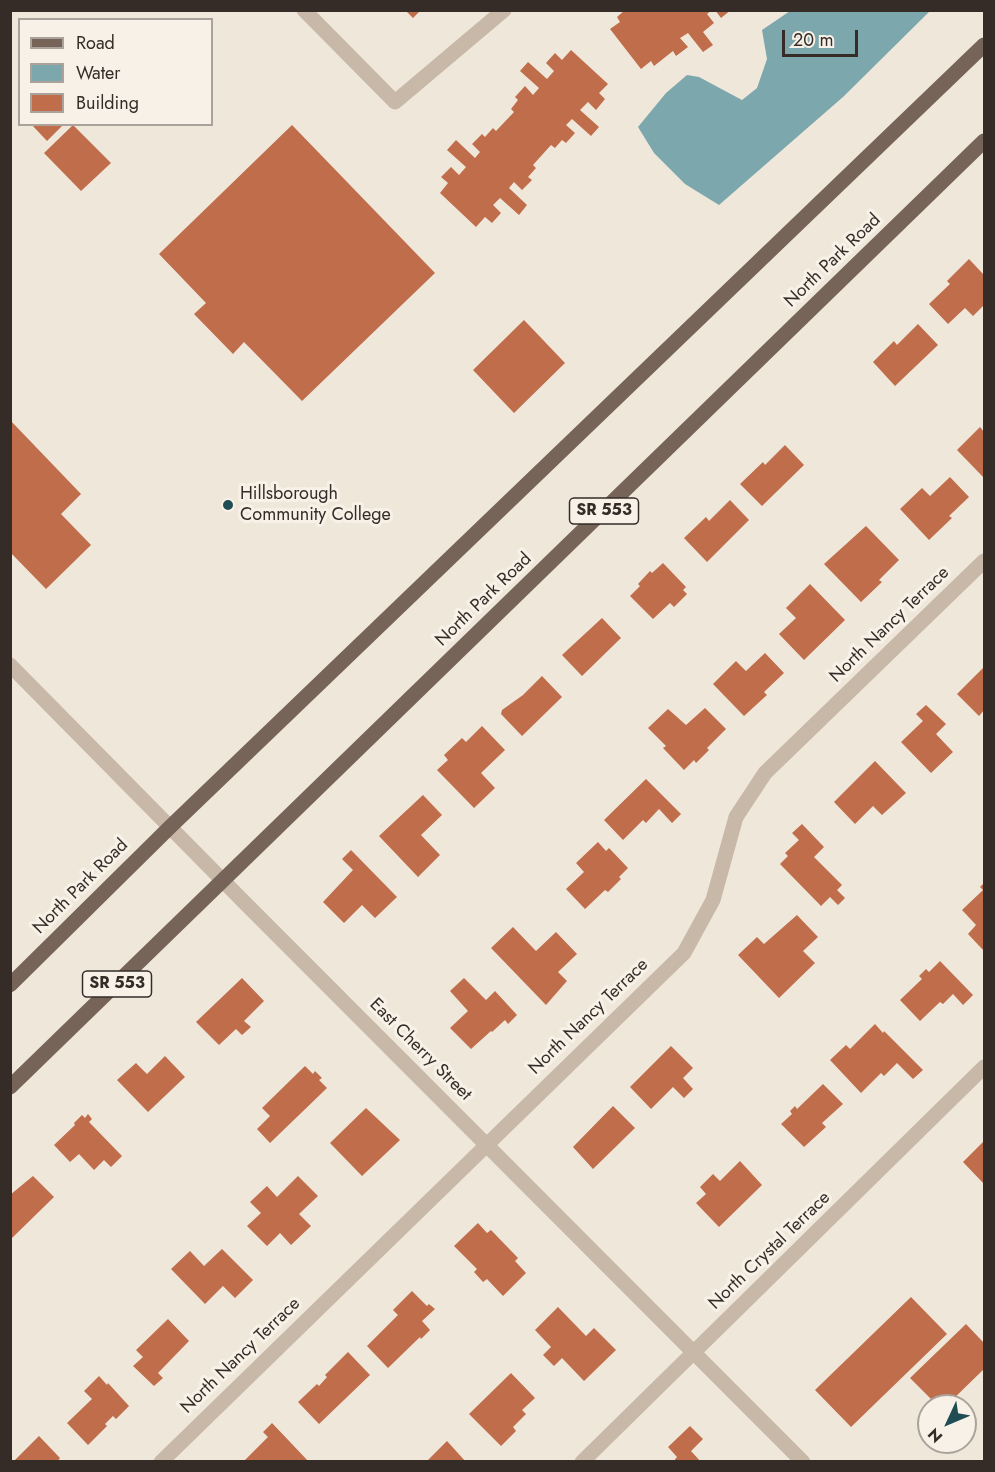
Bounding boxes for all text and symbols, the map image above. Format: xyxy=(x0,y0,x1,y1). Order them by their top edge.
legend xyxy=(18,18,213,126)
scale bar xyxy=(785,18,862,56)
text: 20 m xyxy=(793,27,833,53)
text: Road xyxy=(76,30,115,56)
text: Water xyxy=(76,60,120,86)
text: Building xyxy=(76,90,139,116)
street label: North Park Road xyxy=(780,210,886,312)
place label: Hillsborough Community College xyxy=(240,484,391,526)
marker: Hillsborough Community College xyxy=(221,498,235,512)
road number: SR 553 xyxy=(570,498,638,524)
street label: North Park Road xyxy=(431,549,537,651)
street label: North Nancy Terrace xyxy=(826,562,954,688)
street label: North Park Road xyxy=(29,835,133,939)
street label: North Nancy Terrace xyxy=(525,954,653,1080)
road number: SR 553 xyxy=(82,971,152,997)
street label: East Cherry Street xyxy=(364,994,476,1106)
street label: North Crystal Terrace xyxy=(705,1187,835,1315)
street label: North Nancy Terrace xyxy=(177,1293,305,1419)
north arrow xyxy=(917,1394,977,1454)
text: N xyxy=(922,1423,948,1448)

